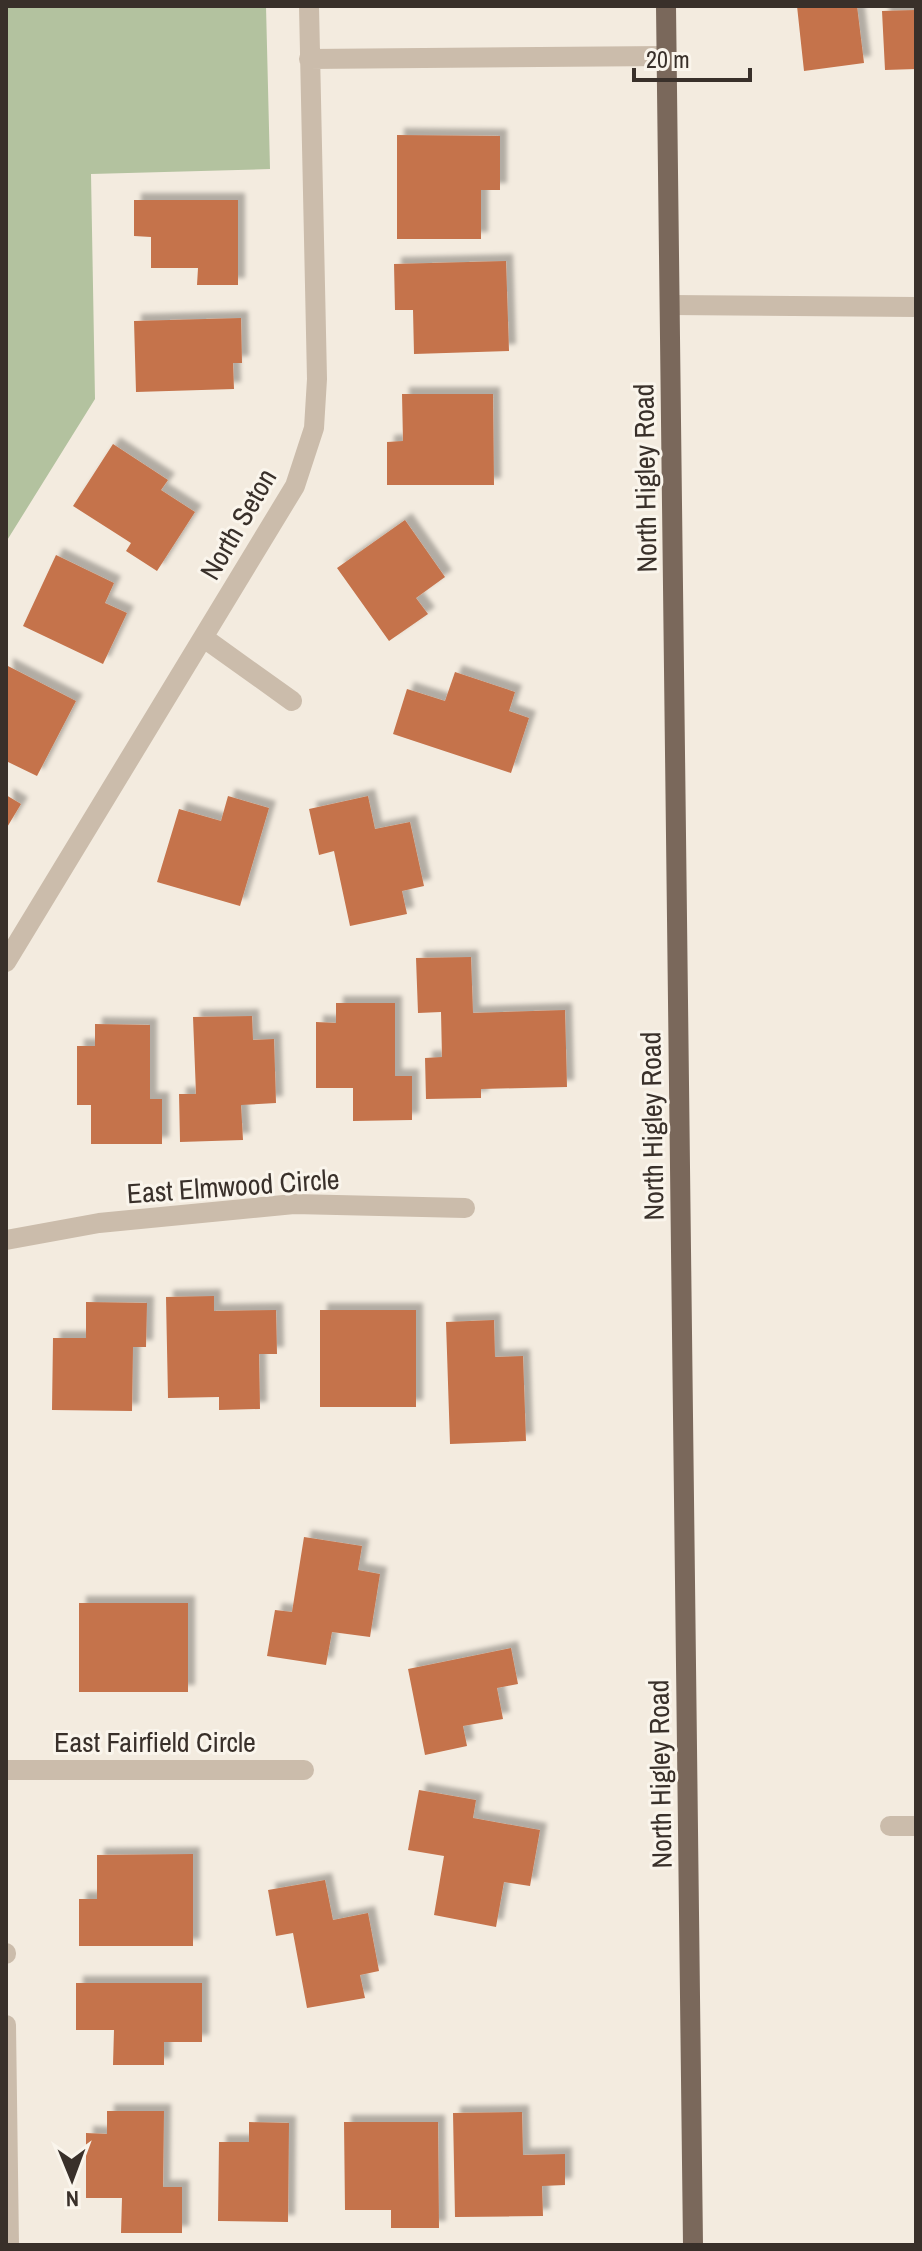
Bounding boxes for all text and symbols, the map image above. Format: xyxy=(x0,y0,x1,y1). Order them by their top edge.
scale bar xyxy=(634,32,750,82)
text: 20 m xyxy=(646,43,690,75)
street label: North Higley Road xyxy=(624,383,666,573)
street label: North Seton xyxy=(191,461,285,587)
street label: North Higley Road xyxy=(631,1031,673,1221)
street label: East Elmwood Circle xyxy=(125,1160,341,1212)
street label: North Higley Road xyxy=(639,1679,681,1869)
street label: East Fairfield Circle xyxy=(54,1723,256,1761)
north arrow xyxy=(32,2139,112,2219)
text: N xyxy=(66,2184,79,2214)

